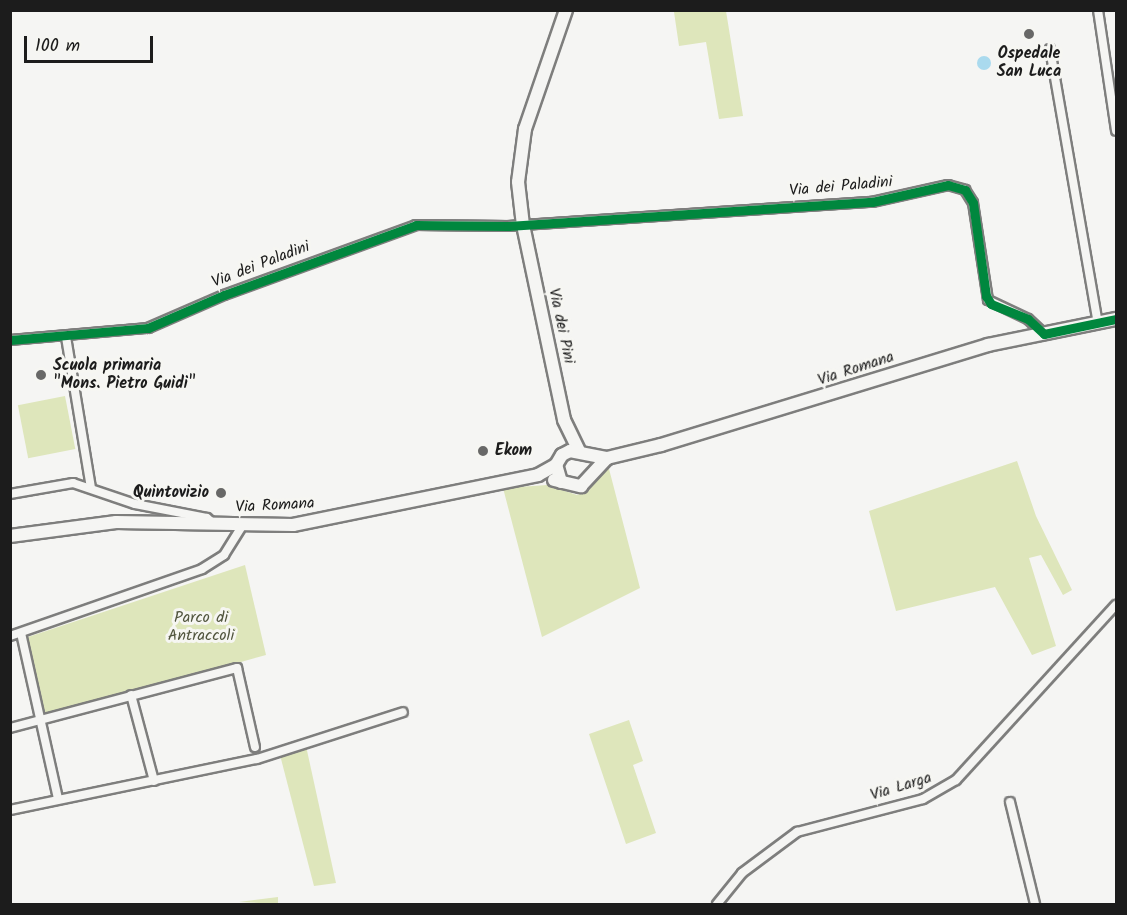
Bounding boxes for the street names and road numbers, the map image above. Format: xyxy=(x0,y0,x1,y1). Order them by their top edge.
street label: Via dei Paladini xyxy=(789,173,893,201)
street label: Via dei Paladini xyxy=(209,238,313,292)
street label: Via dei Pini xyxy=(544,287,578,365)
street label: Via Romana xyxy=(815,348,897,390)
street label: Via Romana xyxy=(235,494,315,518)
street label: Via Larga xyxy=(868,769,934,805)

